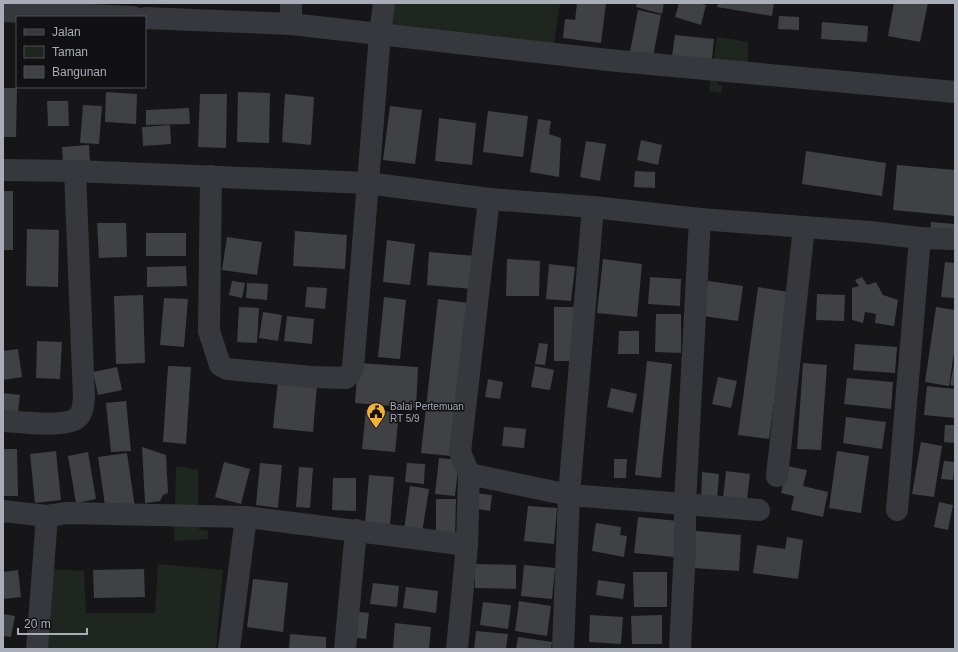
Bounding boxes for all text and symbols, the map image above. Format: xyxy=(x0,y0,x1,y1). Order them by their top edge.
legend xyxy=(16,16,146,88)
text: Jalan xyxy=(52,25,81,39)
text: Taman xyxy=(52,45,88,59)
text: Bangunan xyxy=(52,65,107,79)
public building icon: Balai Pertemuan RT 5/9 xyxy=(365,401,387,429)
place label: Balai Pertemuan RT 5/9 xyxy=(390,401,464,424)
scale bar xyxy=(18,610,87,636)
text: 20 m xyxy=(24,617,51,631)

